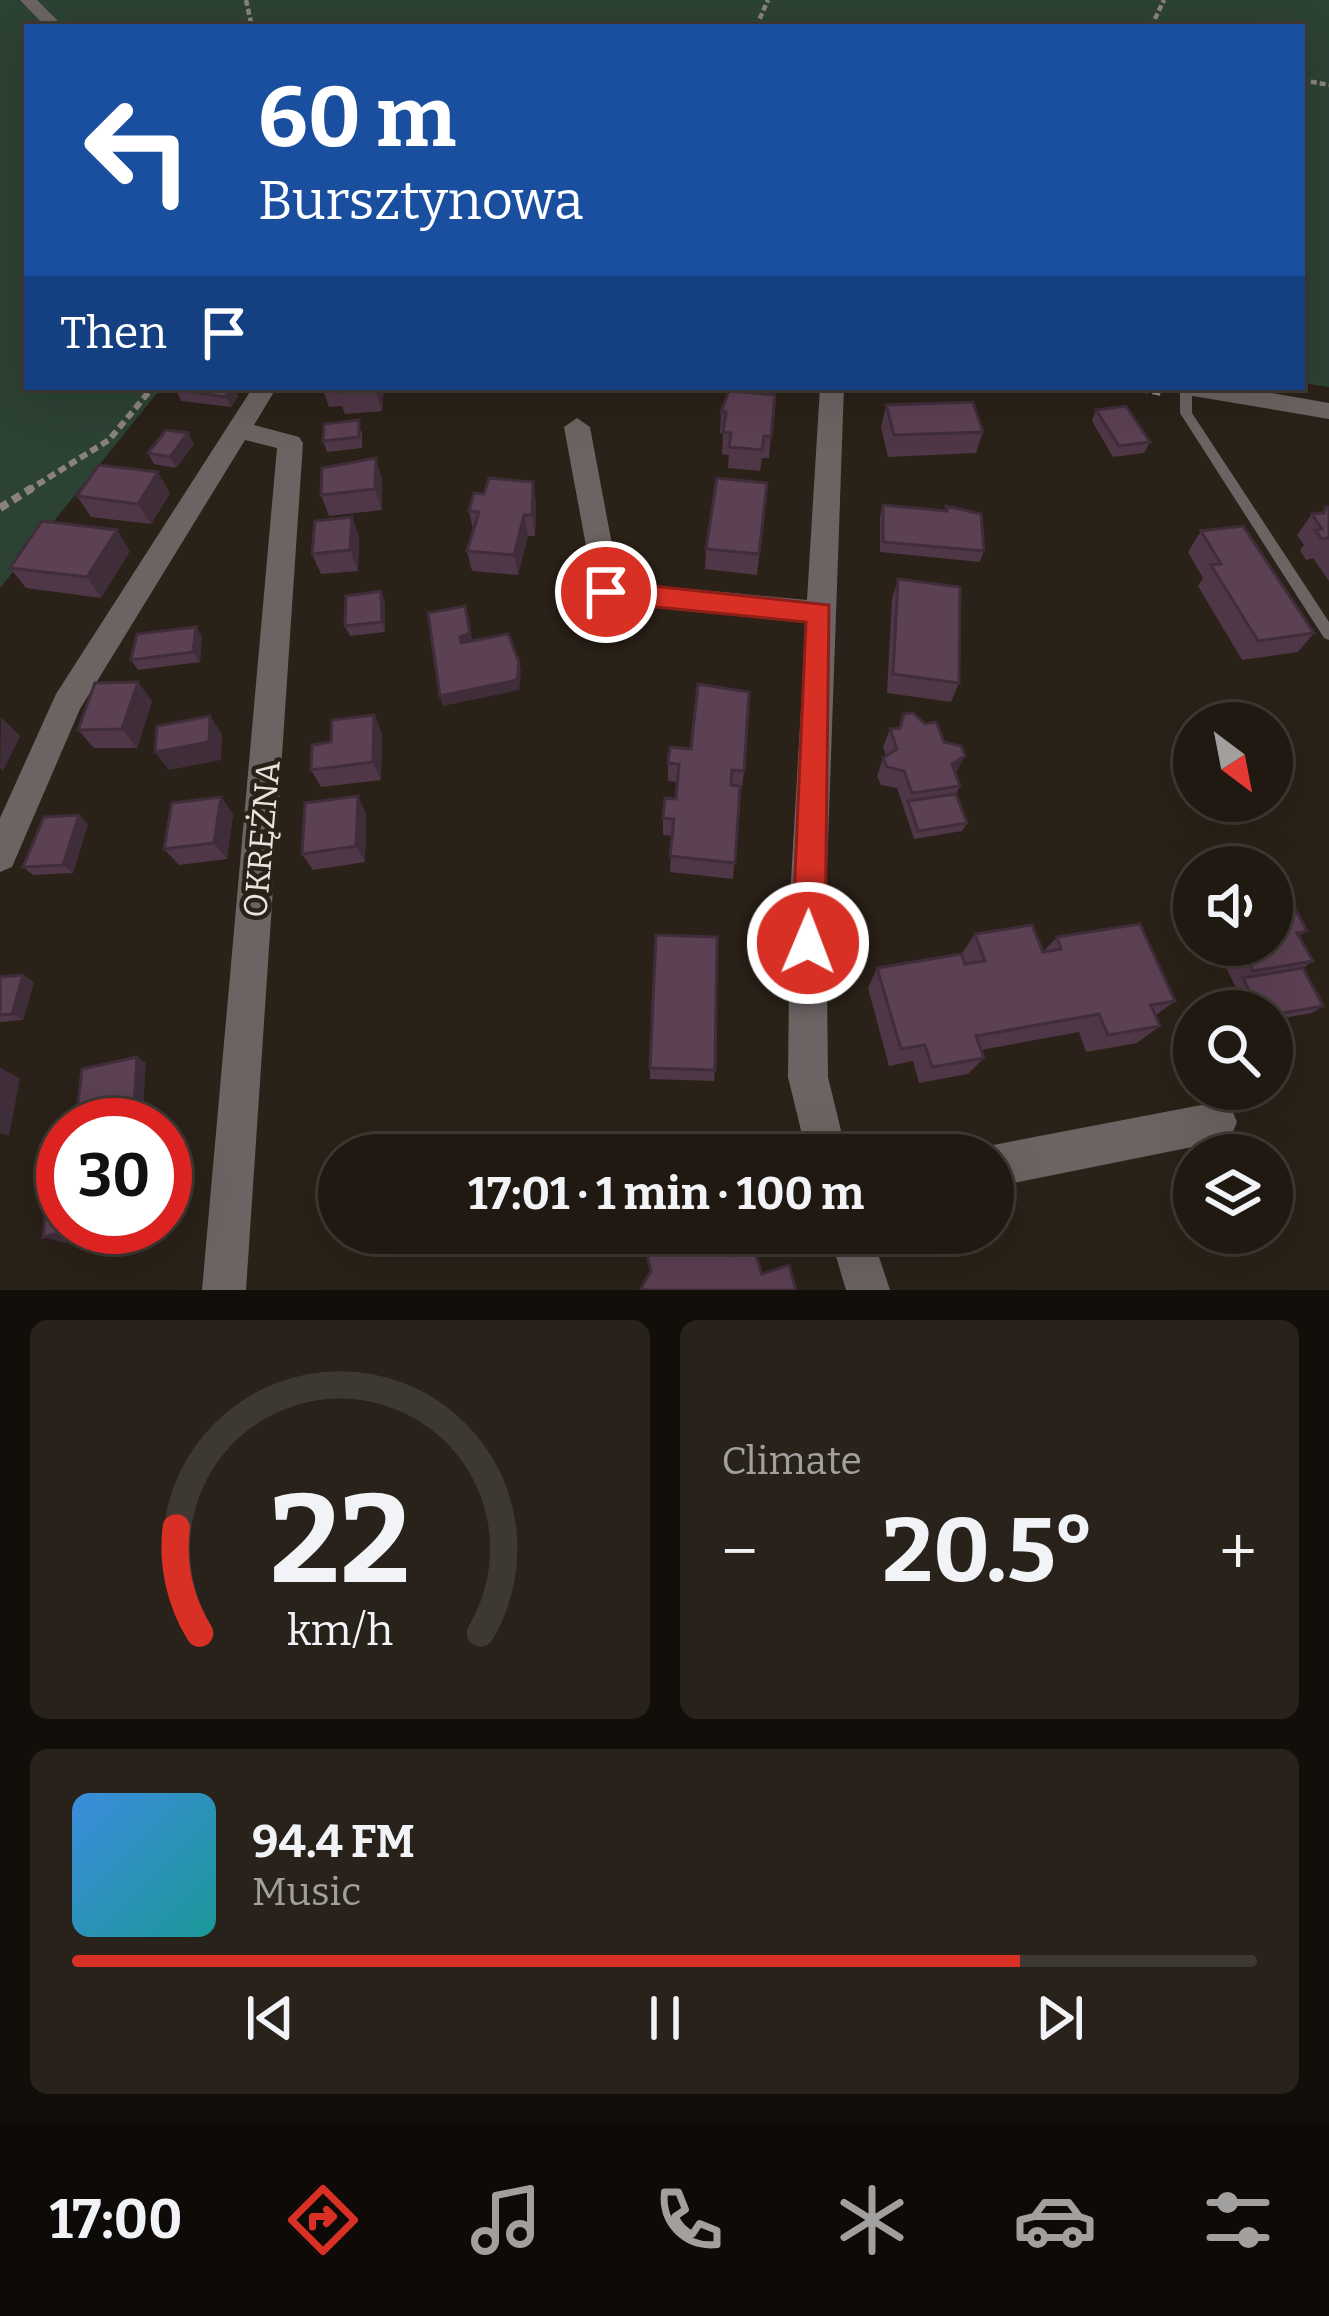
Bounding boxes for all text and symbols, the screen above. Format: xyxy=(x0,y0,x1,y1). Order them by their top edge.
text: 60 m xyxy=(258,67,456,168)
icon: left xyxy=(60,72,216,228)
text: Bursztynowa xyxy=(258,169,583,233)
icon: arrive xyxy=(191,300,257,366)
text: Then xyxy=(60,306,167,360)
pin xyxy=(555,541,657,643)
icon: arrive xyxy=(573,559,639,625)
north arrow xyxy=(1173,702,1293,822)
map controls xyxy=(1173,702,1293,1254)
street label: OKRĘŻNA xyxy=(235,758,289,919)
button: sound xyxy=(1173,846,1293,966)
position arrow xyxy=(745,880,871,1006)
button: search xyxy=(1173,990,1293,1110)
speed limit sign: 30 xyxy=(36,1098,192,1254)
button: layers xyxy=(1173,1134,1293,1254)
text: 17:01 · 1 min · 100 m xyxy=(468,1167,864,1221)
text: Climate xyxy=(722,1438,862,1484)
text: 22 xyxy=(269,1465,410,1615)
text: 20.5° xyxy=(882,1497,1095,1605)
text: − xyxy=(722,1512,758,1591)
text: + xyxy=(1219,1512,1257,1591)
text: km/h xyxy=(287,1604,393,1655)
text: 94.4 FM xyxy=(252,1815,415,1869)
text: Music xyxy=(252,1869,361,1915)
icon: previous xyxy=(237,1985,303,2051)
icon: pause xyxy=(632,1985,698,2051)
icon: next xyxy=(1027,1985,1093,2051)
icon: directions xyxy=(281,2178,365,2262)
icon: music xyxy=(464,2178,548,2262)
icon: phone xyxy=(647,2178,731,2262)
icon: climate xyxy=(830,2178,914,2262)
icon: car xyxy=(1013,2178,1097,2262)
icon: filters xyxy=(1196,2178,1280,2262)
text: 17:00 xyxy=(49,2188,182,2252)

